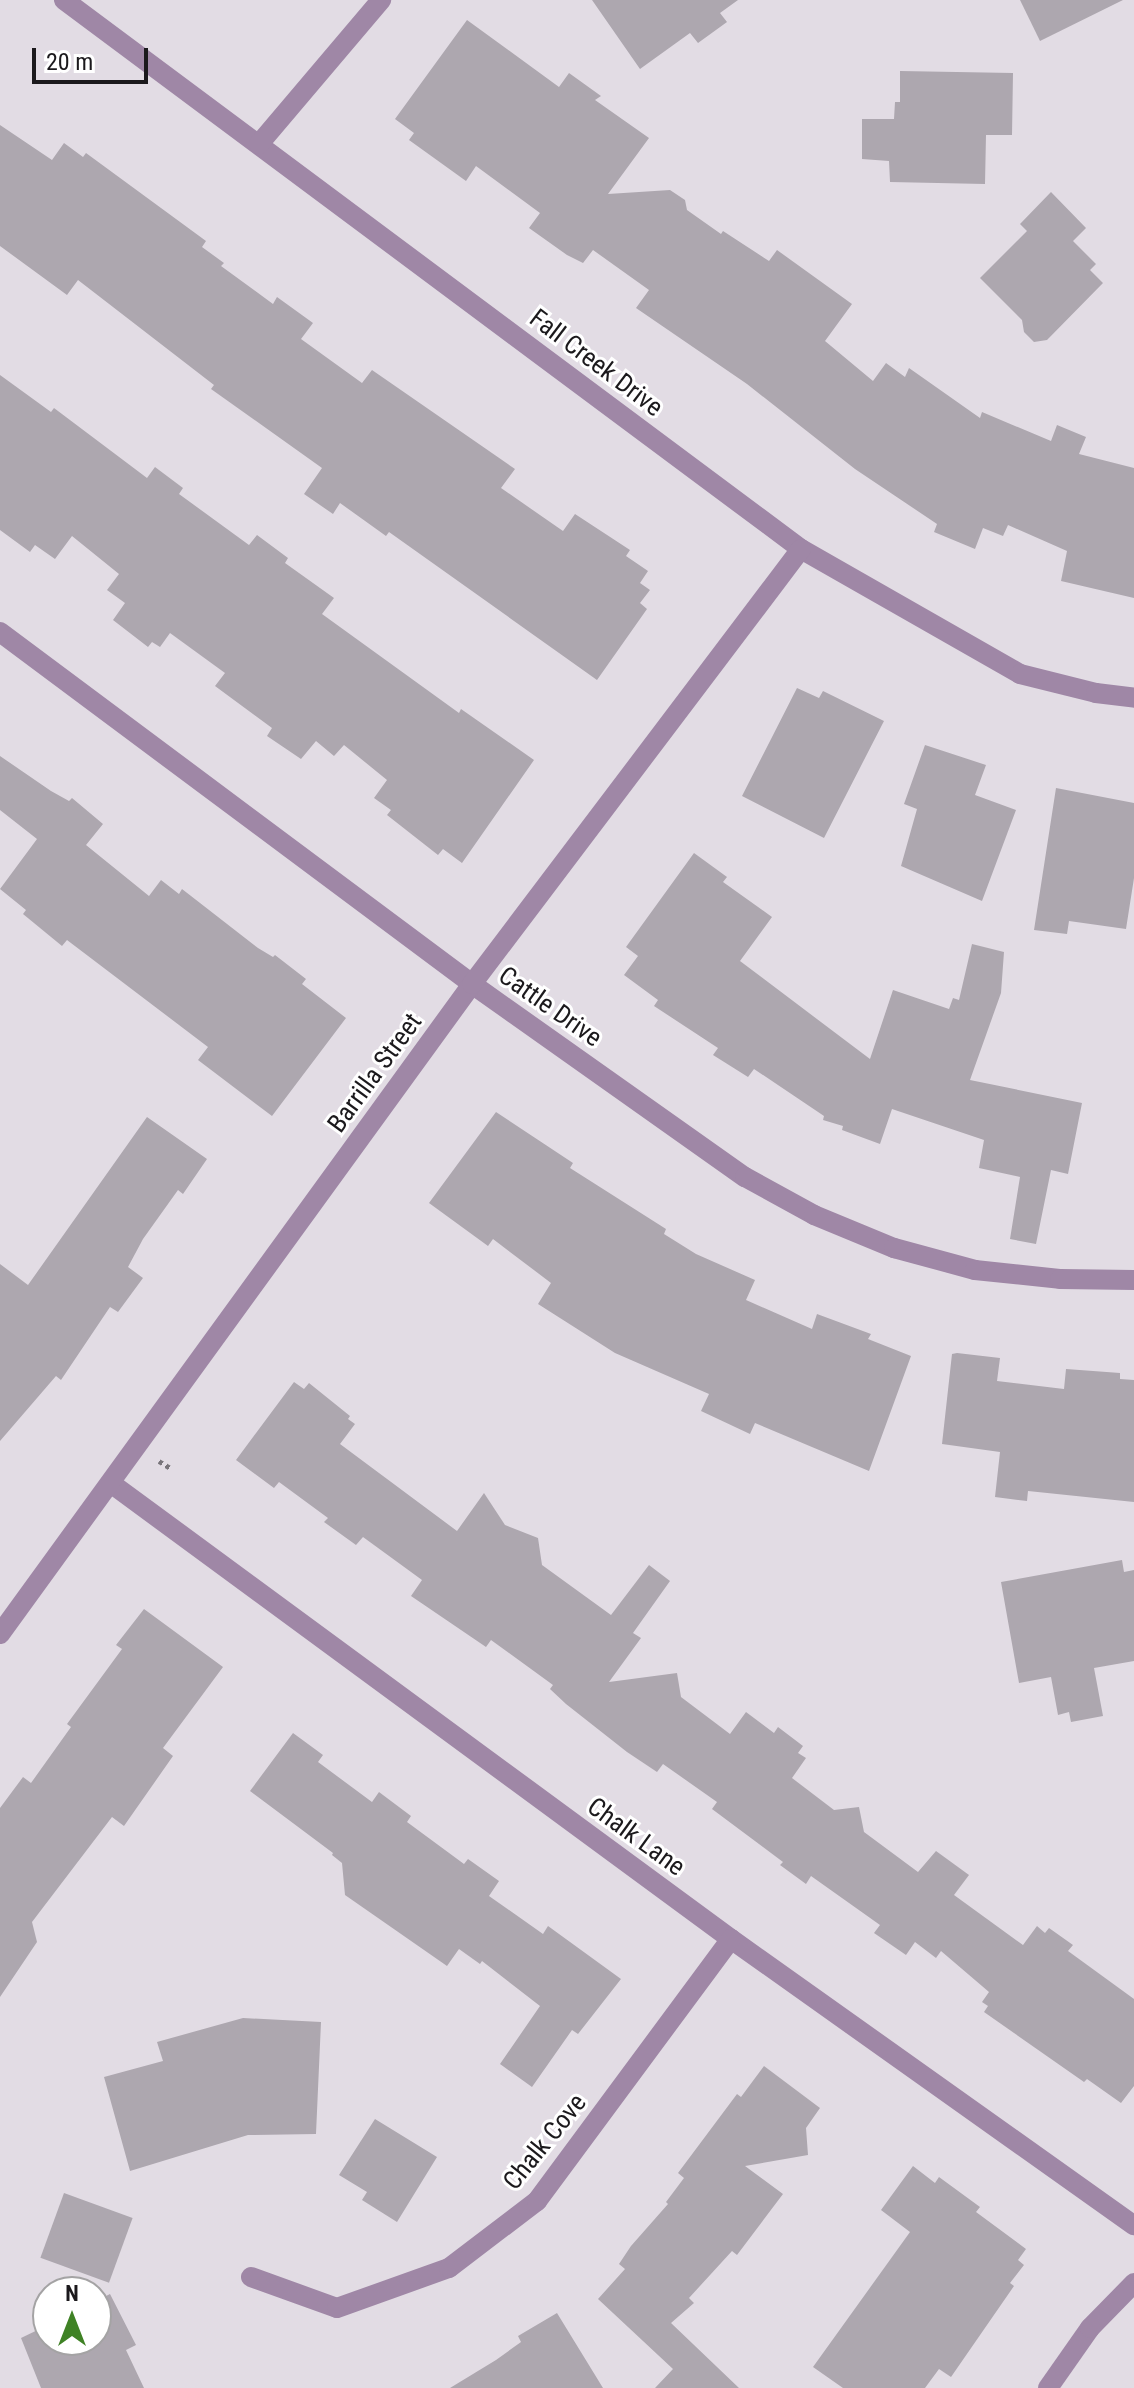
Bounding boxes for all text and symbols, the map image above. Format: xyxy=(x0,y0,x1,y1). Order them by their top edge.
scale bar xyxy=(36,32,152,82)
text: 20 m xyxy=(46,48,93,76)
street label: Fall Creek Drive xyxy=(523,303,669,423)
street label: Cattle Drive xyxy=(492,960,608,1054)
street label: Barrilla Street xyxy=(321,1007,429,1139)
street label: Chalk Lane xyxy=(581,1791,691,1883)
street label: Chalk Cove xyxy=(497,2088,593,2196)
north arrow xyxy=(32,2276,112,2356)
text: N xyxy=(65,2281,79,2306)

